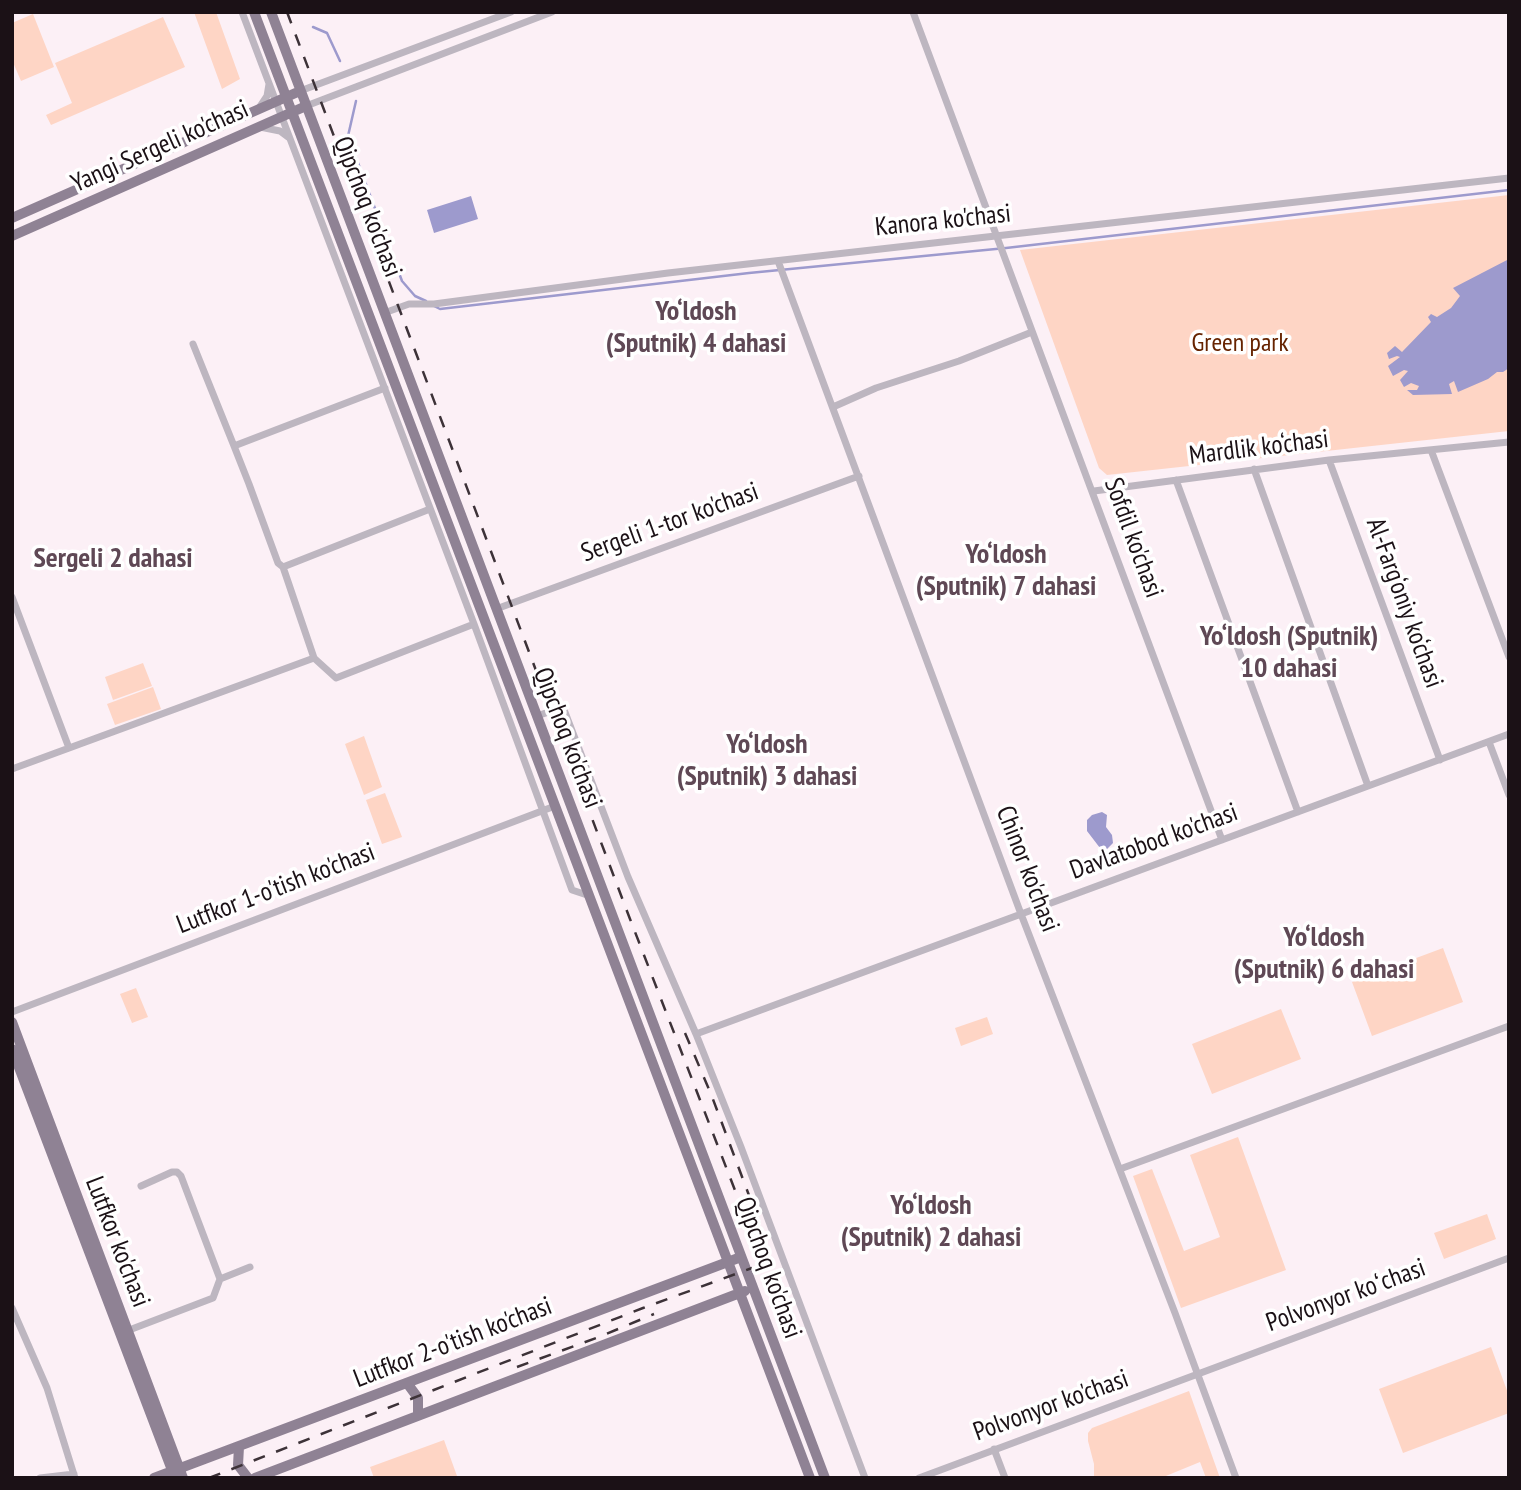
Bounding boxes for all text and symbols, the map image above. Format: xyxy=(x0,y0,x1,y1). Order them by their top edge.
street label: Yangi Sergeli ko'chasi xyxy=(67,94,253,200)
street label: Qipchoq ko'chasi xyxy=(326,132,408,282)
street label: Kanora ko'chasi xyxy=(874,198,1012,244)
district label: Yo‘ldosh (Sputnik) 4 dahasi xyxy=(606,295,786,361)
park label: Green park xyxy=(1191,328,1289,360)
street label: Mardlik ko‘chasi xyxy=(1188,424,1330,472)
street label: Sofdil ko'chasi xyxy=(1097,474,1169,602)
street label: Sergeli 1-tor ko'chasi xyxy=(577,476,763,570)
street label: Al-Farg‘oniy ko‘chasi xyxy=(1359,514,1449,692)
district label: Yo‘ldosh (Sputnik) 7 dahasi xyxy=(916,538,1096,604)
district label: Sergeli 2 dahasi xyxy=(33,542,193,576)
district label: Yo‘ldosh (Sputnik) 10 dahasi xyxy=(1200,620,1378,686)
street label: Qipchoq ko'chasi xyxy=(526,663,608,813)
district label: Yo‘ldosh (Sputnik) 3 dahasi xyxy=(677,728,857,794)
street label: Davlatobod ko'chasi xyxy=(1066,797,1242,887)
street label: Chinor ko'chasi xyxy=(989,802,1065,936)
street label: Lutfkor 1-o'tish ko'chasi xyxy=(173,837,379,941)
district label: Yo‘ldosh (Sputnik) 6 dahasi xyxy=(1234,921,1414,987)
street label: Lutfkor ko'chasi xyxy=(78,1172,156,1312)
district label: Yo‘ldosh (Sputnik) 2 dahasi xyxy=(841,1189,1021,1255)
street label: Qipchoq ko'chasi xyxy=(728,1193,808,1343)
street label: Polvonyor koʻchasi xyxy=(1262,1253,1430,1339)
street label: Lutfkor 2-o'tish ko'chasi xyxy=(350,1291,556,1395)
street label: Polvonyor ko'chasi xyxy=(969,1364,1133,1448)

